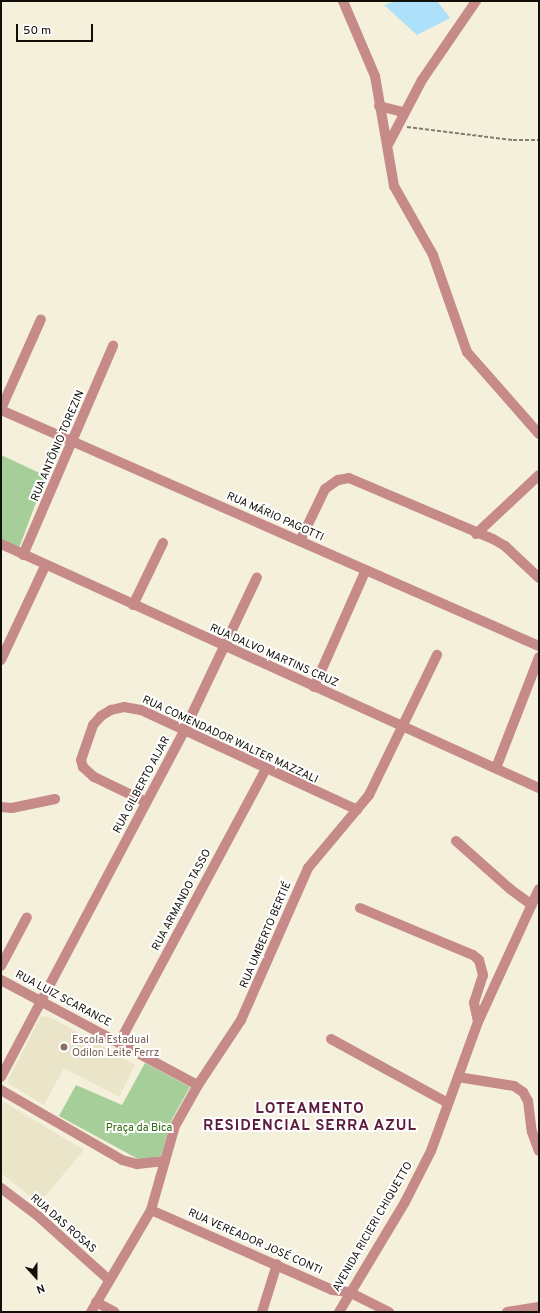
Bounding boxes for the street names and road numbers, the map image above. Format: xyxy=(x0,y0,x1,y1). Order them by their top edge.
street label: RUA ANTÔNIO TOREZIN xyxy=(28,388,88,504)
street label: RUA MÁRIO PAGOTTI xyxy=(224,490,326,544)
street label: RUA DALVO MARTINS CRUZ xyxy=(207,622,341,690)
street label: RUA COMENDADOR WALTER MAZZALI xyxy=(140,693,320,787)
street label: RUA GILBERTO AIJAR xyxy=(111,734,173,836)
street label: RUA ARMANDO TASSO xyxy=(149,846,215,954)
street label: RUA UMBERTO BERTIÉ xyxy=(237,880,295,990)
street label: RUA LUIZ SCARANCE xyxy=(13,968,113,1030)
street label: AVENIDA RICIERI CHIQUETTO xyxy=(330,1159,416,1295)
street label: RUA DAS ROSAS xyxy=(27,1192,99,1256)
street label: RUA VEREADOR JOSÉ CONTI xyxy=(185,1206,325,1278)

